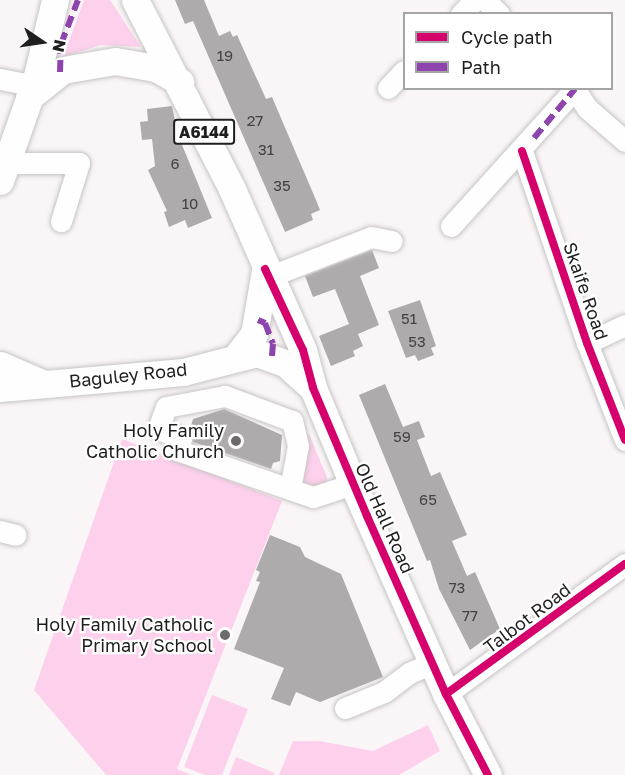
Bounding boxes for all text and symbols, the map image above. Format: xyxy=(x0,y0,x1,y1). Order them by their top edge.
north arrow xyxy=(12,12,72,72)
legend xyxy=(403,12,613,90)
text: Cycle path xyxy=(461,26,553,48)
text: N xyxy=(48,38,71,54)
house number: 19 xyxy=(217,47,233,65)
text: Path xyxy=(461,56,501,78)
house number: 27 xyxy=(247,112,263,130)
road number: A6144 xyxy=(172,119,236,145)
house number: 31 xyxy=(258,141,274,159)
house number: 6 xyxy=(170,155,180,173)
house number: 35 xyxy=(273,177,291,195)
house number: 10 xyxy=(182,195,198,213)
street label: Skaife Road xyxy=(559,239,613,343)
house number: 51 xyxy=(401,310,417,328)
house number: 53 xyxy=(408,333,426,351)
street label: Baguley Road xyxy=(68,358,188,392)
place label: Holy Family Catholic Church xyxy=(86,420,224,462)
house number: 59 xyxy=(393,428,411,446)
marker: Holy Family Catholic Church xyxy=(229,434,243,448)
street label: Old Hall Road xyxy=(351,460,419,576)
house number: 65 xyxy=(419,491,437,509)
street label: Talbot Road xyxy=(479,578,575,658)
house number: 73 xyxy=(449,579,465,597)
house number: 77 xyxy=(462,607,478,625)
place label: Holy Family Catholic Primary School xyxy=(36,614,213,656)
marker: Holy Family Catholic Primary School xyxy=(218,628,232,642)

